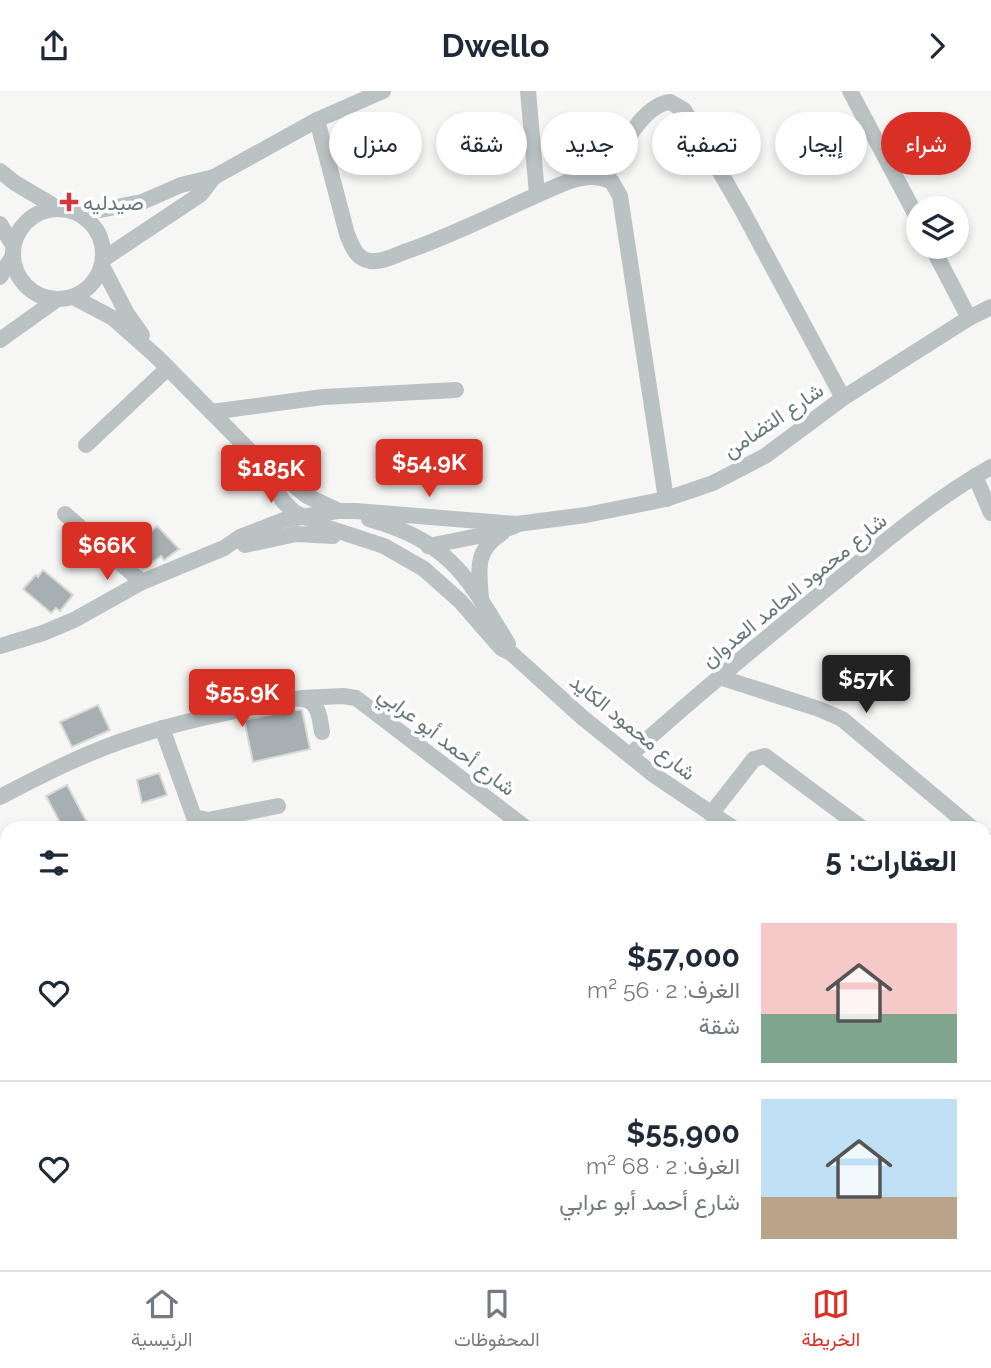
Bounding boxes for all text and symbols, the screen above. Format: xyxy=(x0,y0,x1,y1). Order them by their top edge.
icon: share xyxy=(35,27,73,65)
text: Dwello xyxy=(441,27,550,64)
icon: forward xyxy=(918,27,956,65)
chip: منزل xyxy=(329,112,422,175)
chip: شقة xyxy=(436,112,527,175)
chip: جديد xyxy=(541,112,638,175)
chip: تصفية xyxy=(652,112,761,175)
chip: إيجار xyxy=(775,112,867,175)
chip: شراء xyxy=(881,112,971,175)
place label: صيدليه xyxy=(83,190,144,215)
marker: صيدليه xyxy=(61,194,77,210)
map controls xyxy=(906,196,969,259)
button: layers xyxy=(906,196,969,259)
street label: شارع التضامن xyxy=(718,377,829,464)
pin: $54.9K xyxy=(372,439,486,499)
pin: $185K xyxy=(222,445,320,505)
text: $54.9K xyxy=(392,448,466,475)
text: $185K xyxy=(237,454,305,481)
street label: شارع محمود الحامد العدوان xyxy=(696,508,893,674)
pin: $66K xyxy=(66,523,148,582)
text: $66K xyxy=(78,531,136,558)
pin: $57K xyxy=(825,655,907,715)
text: $57K xyxy=(838,664,894,691)
pin: $55.9K xyxy=(185,669,299,729)
street label: شارع محمود الكايد xyxy=(564,669,701,787)
text: $55.9K xyxy=(205,678,279,705)
street label: شارع أحمد أبو عرابي xyxy=(371,681,520,805)
text: العقارات: 5 xyxy=(825,843,957,878)
icon: filters xyxy=(35,844,73,882)
text: $57,000 xyxy=(627,939,740,974)
icon: home xyxy=(817,951,901,1035)
icon: heart xyxy=(35,974,73,1012)
text: الغرف: 2 · 56 m² xyxy=(587,976,740,1003)
text: شقة xyxy=(698,1012,740,1039)
text: $55,900 xyxy=(626,1115,740,1150)
icon: home xyxy=(817,1127,901,1211)
icon: heart xyxy=(35,1150,73,1188)
text: الغرف: 2 · 68 m² xyxy=(586,1152,740,1179)
text: شارع أحمد أبو عرابي xyxy=(559,1188,740,1215)
tab: الرئيسية xyxy=(131,1285,192,1356)
tab: المحفوظات xyxy=(454,1285,540,1356)
tab: الخريطة xyxy=(801,1285,860,1356)

